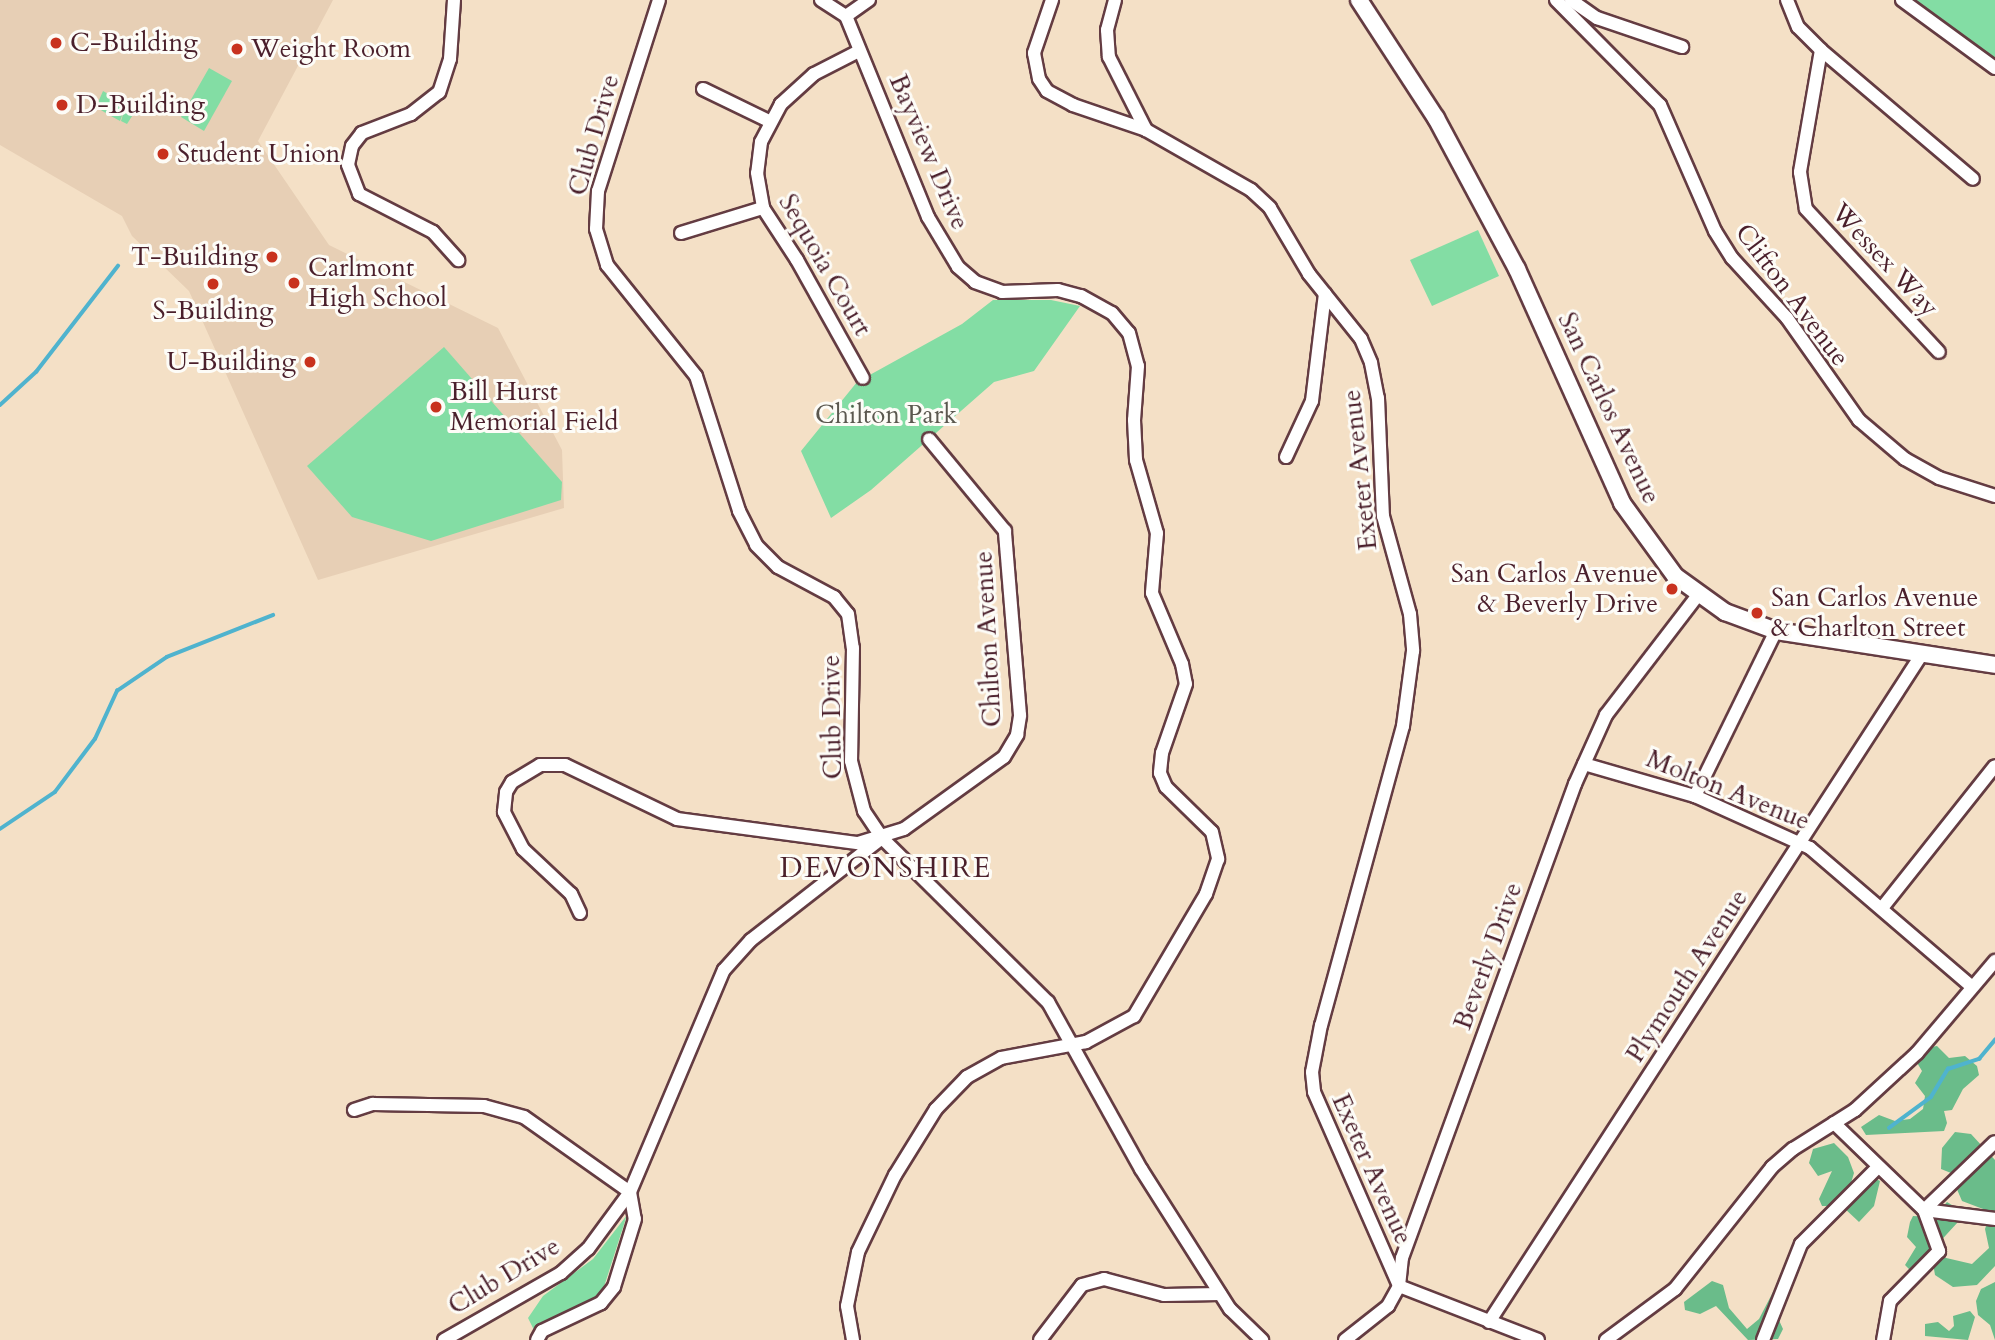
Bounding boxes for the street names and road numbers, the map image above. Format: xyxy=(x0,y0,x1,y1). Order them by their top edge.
street label: Bayview Drive xyxy=(882,70,976,234)
street label: Club Drive xyxy=(562,71,626,199)
street label: Sequoia Court xyxy=(772,189,878,341)
street label: Wessex Way xyxy=(1825,197,1945,323)
street label: Clifton Avenue xyxy=(1728,218,1856,372)
street label: San Carlos Avenue xyxy=(1551,307,1667,509)
street label: Exeter Avenue xyxy=(1336,388,1384,552)
street label: Chilton Avenue xyxy=(968,550,1008,728)
street label: Club Drive xyxy=(815,654,849,780)
street label: Molton Avenue xyxy=(1642,743,1814,837)
street label: Beverly Drive xyxy=(1447,878,1529,1034)
street label: Plymouth Avenue xyxy=(1620,884,1754,1068)
street label: Exeter Avenue xyxy=(1325,1089,1419,1249)
street label: Club Drive xyxy=(443,1231,565,1321)

